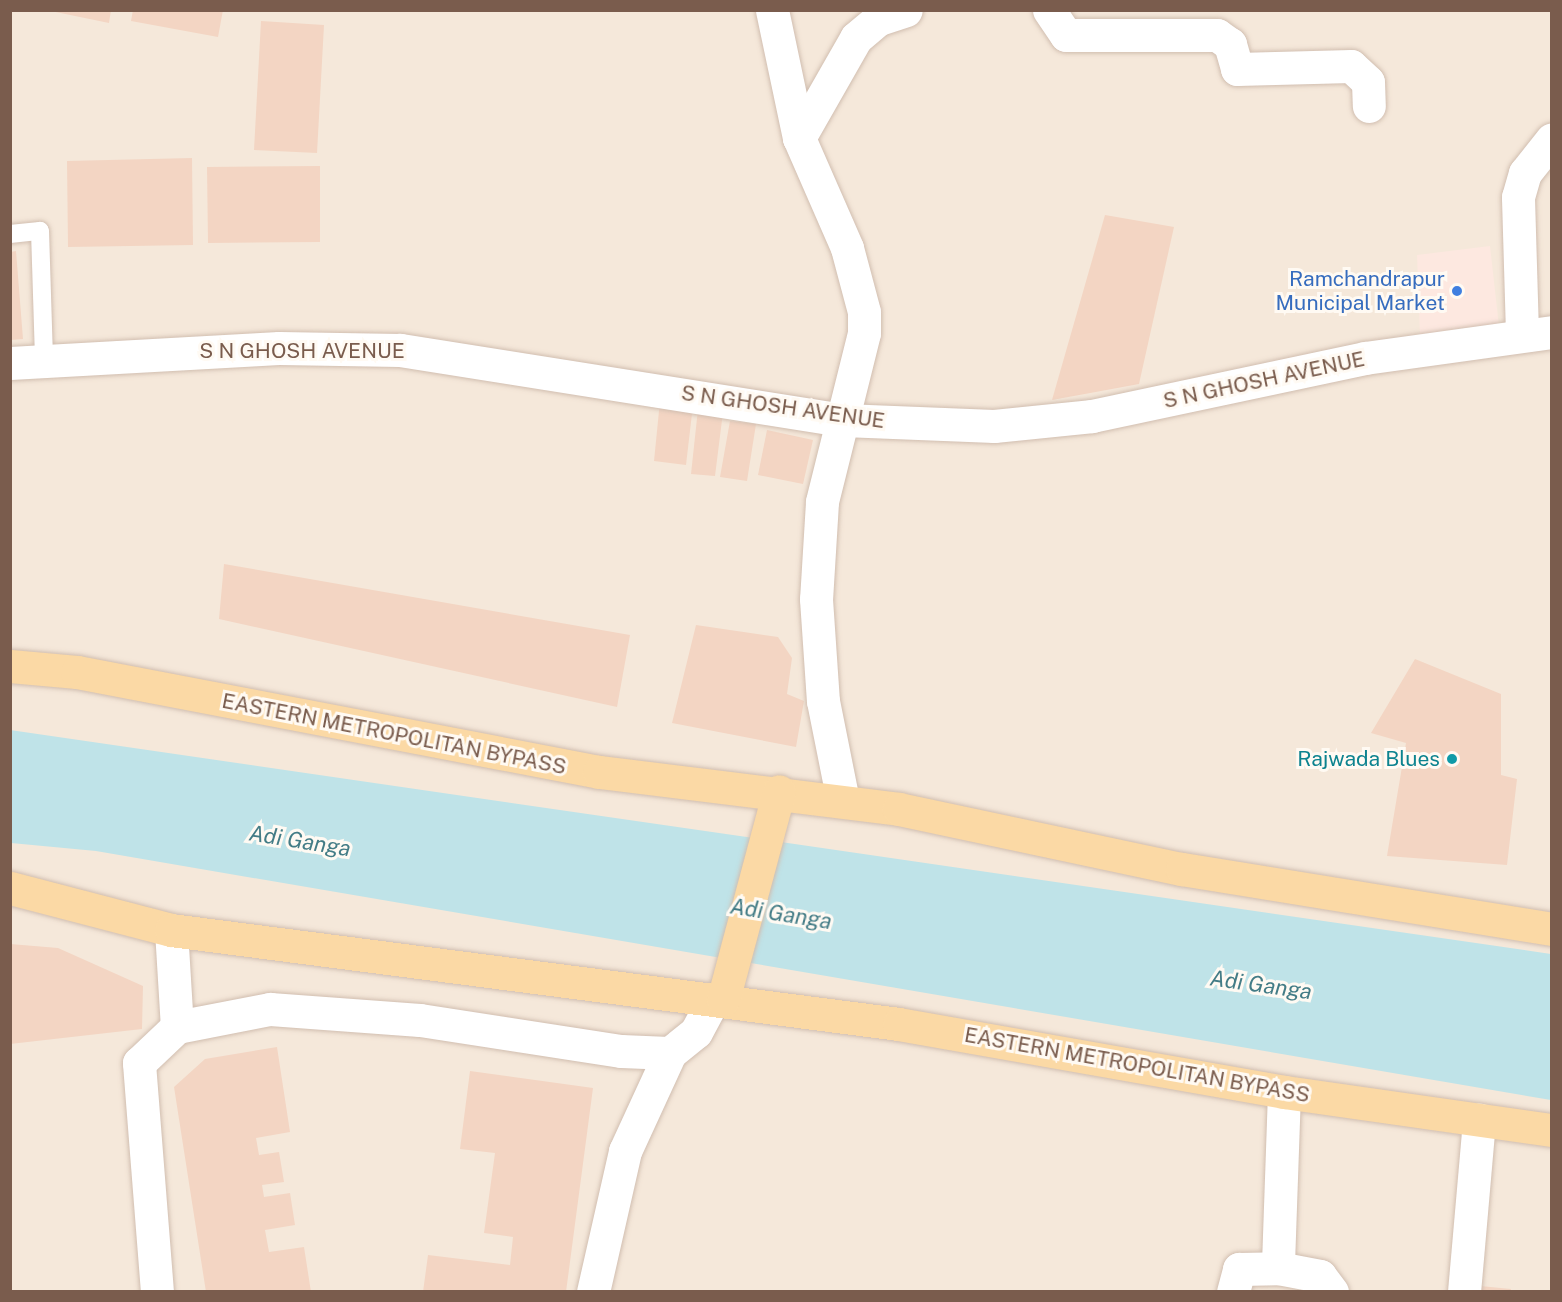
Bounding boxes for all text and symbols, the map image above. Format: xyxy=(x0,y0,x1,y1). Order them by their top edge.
place label: Ramchandrapur Municipal Market xyxy=(1275,266,1445,316)
marker: Ramchandrapur Municipal Market xyxy=(1450,284,1464,298)
street label: S N GHOSH AVENUE xyxy=(199,338,405,364)
street label: S N GHOSH AVENUE xyxy=(1161,346,1367,414)
street label: S N GHOSH AVENUE xyxy=(680,380,886,434)
street label: EASTERN METROPOLITAN BYPASS xyxy=(220,688,568,780)
place label: Rajwada Blues xyxy=(1297,746,1440,772)
marker: Rajwada Blues xyxy=(1445,752,1459,766)
water label: Adi Ganga xyxy=(247,820,353,862)
water label: Adi Ganga xyxy=(728,893,834,935)
water label: Adi Ganga xyxy=(1209,965,1313,1005)
street label: EASTERN METROPOLITAN BYPASS xyxy=(962,1022,1312,1108)

